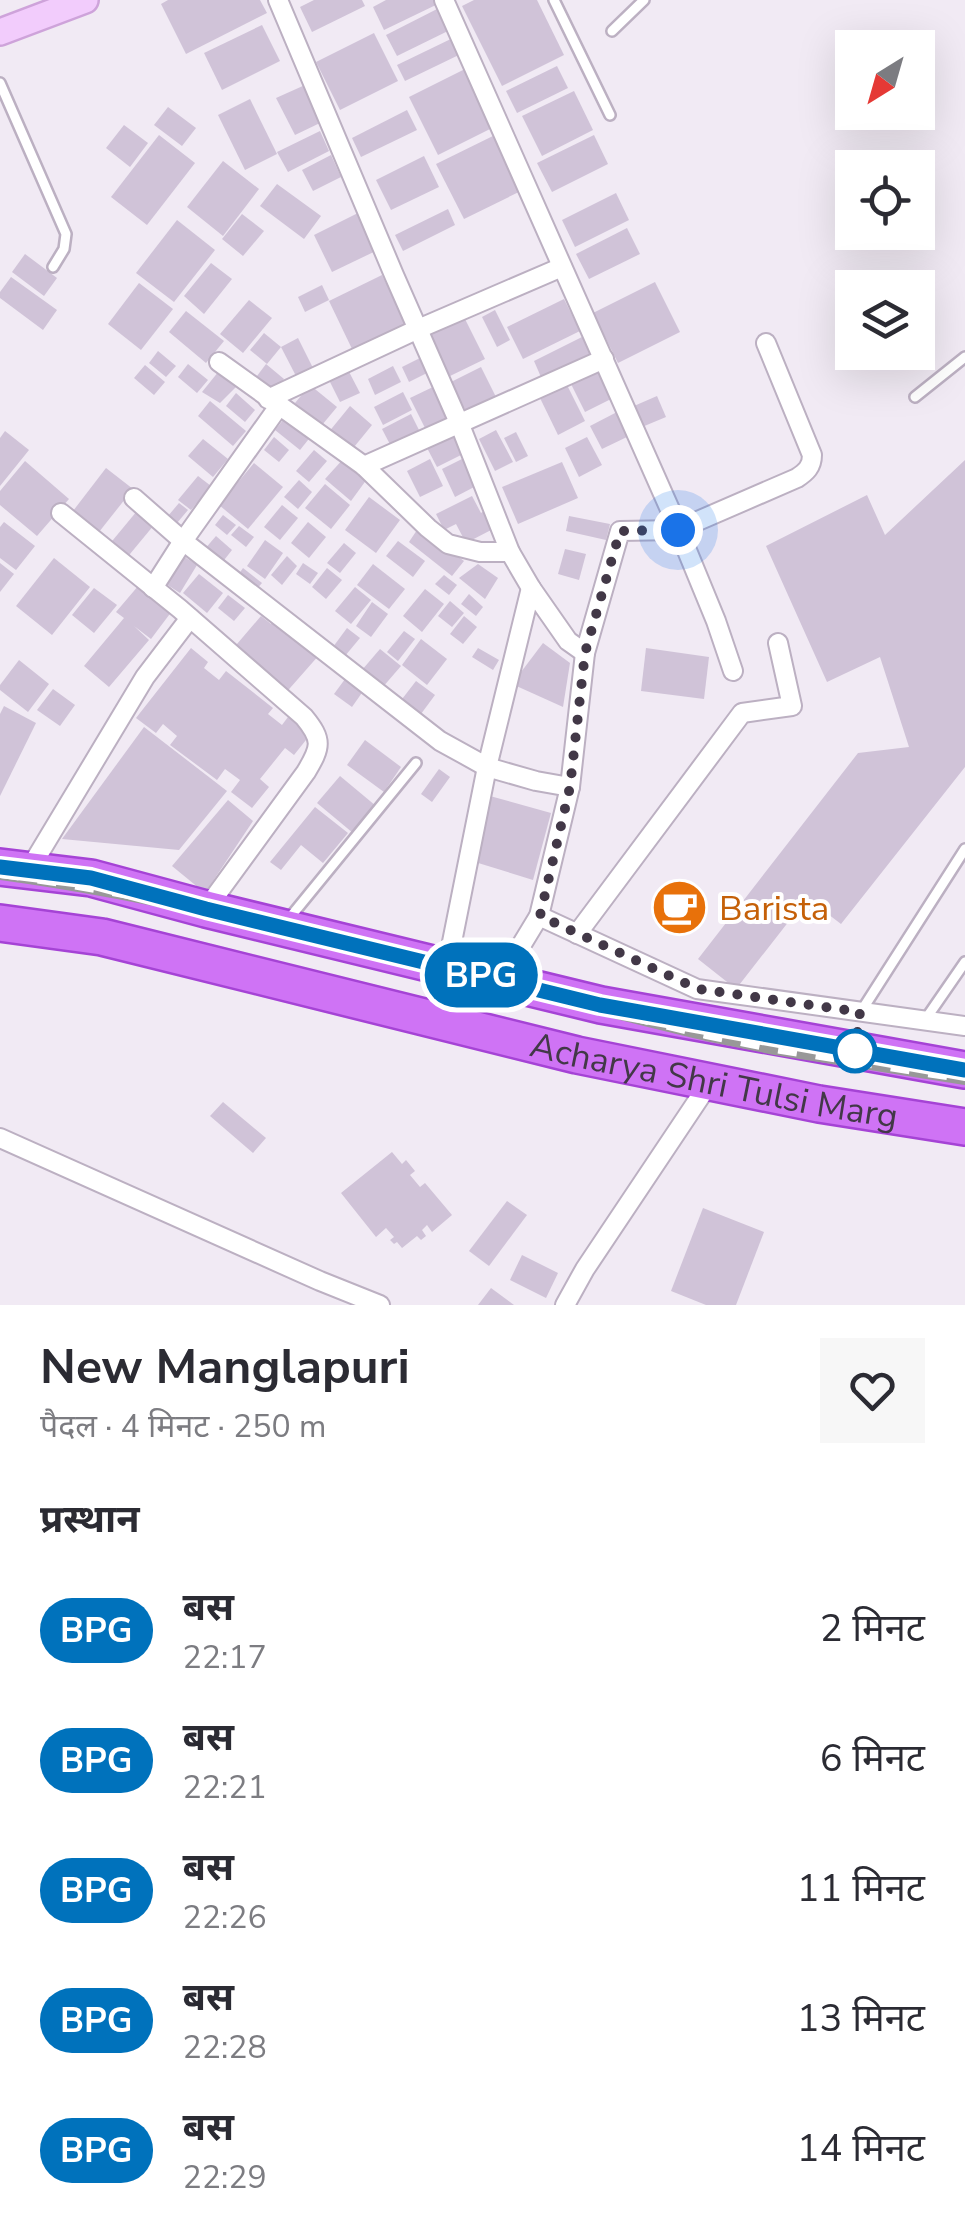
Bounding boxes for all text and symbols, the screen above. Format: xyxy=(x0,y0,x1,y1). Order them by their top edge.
north arrow xyxy=(835,30,935,130)
map controls xyxy=(835,30,935,370)
button: locate xyxy=(835,150,935,250)
button: layers xyxy=(835,270,935,370)
your location xyxy=(653,505,703,555)
cafe icon: Barista xyxy=(650,878,710,938)
place label: Barista xyxy=(719,885,829,932)
line badge: BPG xyxy=(424,942,538,1008)
text: BPG xyxy=(445,952,517,999)
street label: Acharya Shri Tulsi Marg xyxy=(526,1021,901,1140)
unlabelled marker xyxy=(834,1030,876,1072)
text: New Manglapuri xyxy=(40,1334,410,1400)
button: heart xyxy=(820,1338,925,1443)
text: पैदल · 4 मिनट · 250 m xyxy=(40,1405,326,1448)
text: प्रस्थान xyxy=(40,1494,140,1545)
text: बस xyxy=(183,1582,234,1633)
text: 2 मिनट xyxy=(820,1603,925,1654)
text: BPG xyxy=(60,1607,133,1654)
text: 22:17 xyxy=(183,1636,267,1679)
text: बस xyxy=(183,1712,234,1763)
text: 6 मिनट xyxy=(820,1733,925,1784)
text: BPG xyxy=(60,1737,133,1784)
text: 22:21 xyxy=(183,1766,267,1809)
text: बस xyxy=(183,1842,234,1893)
text: 11 मिनट xyxy=(797,1863,925,1914)
text: BPG xyxy=(60,1867,133,1914)
text: 22:26 xyxy=(183,1896,267,1939)
text: बस xyxy=(183,1972,234,2023)
text: 13 मिनट xyxy=(797,1993,925,2044)
text: BPG xyxy=(60,1997,133,2044)
text: 22:28 xyxy=(183,2026,267,2069)
text: बस xyxy=(183,2102,234,2153)
text: 14 मिनट xyxy=(797,2123,925,2174)
text: BPG xyxy=(60,2127,133,2174)
text: 22:29 xyxy=(183,2156,267,2199)

